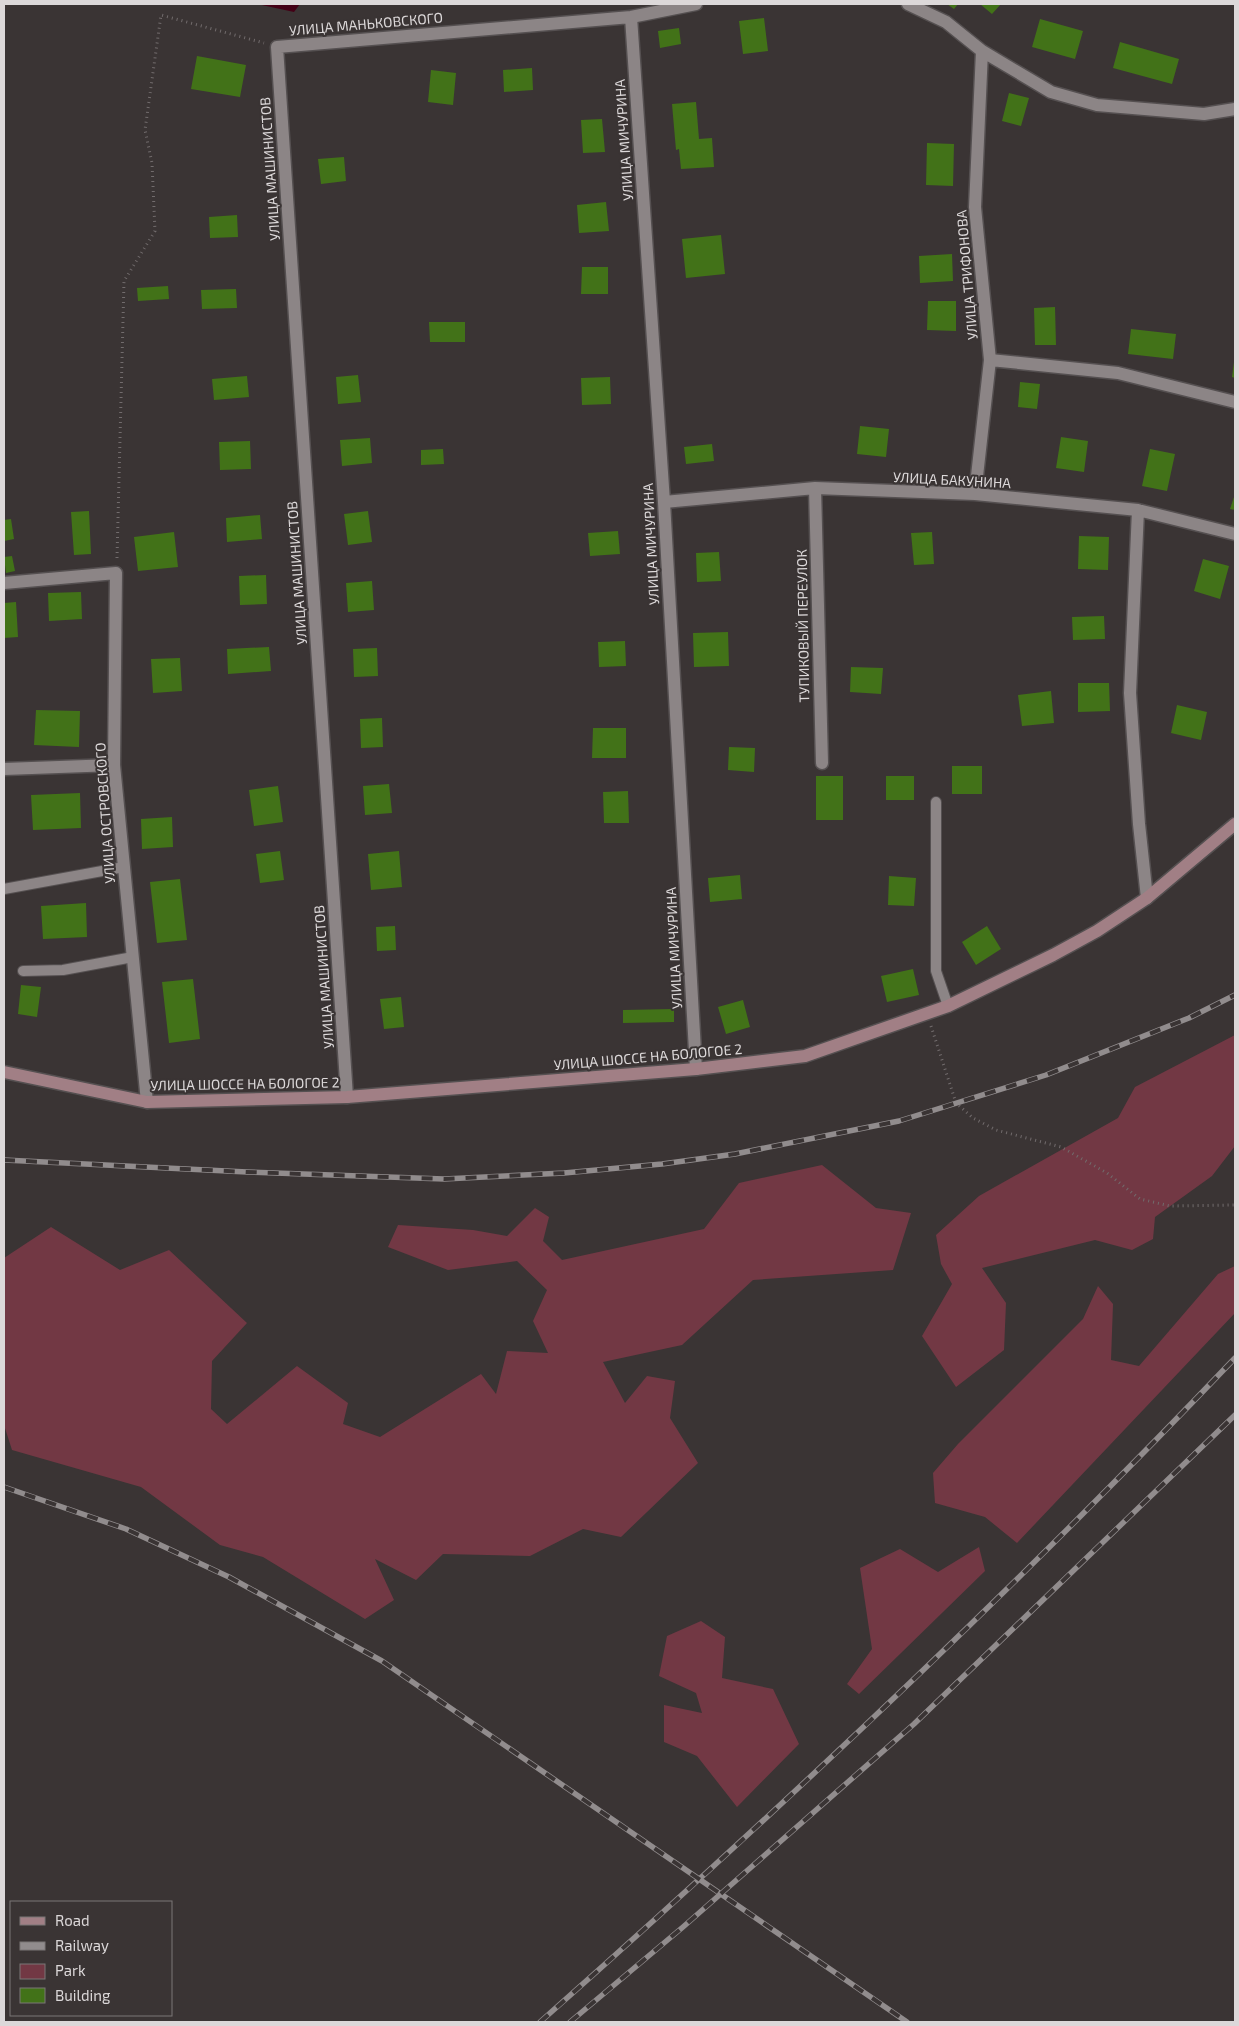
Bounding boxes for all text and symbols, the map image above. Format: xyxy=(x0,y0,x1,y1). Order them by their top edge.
street label: УЛИЦА МАНЬКОВСКОГО xyxy=(288,8,444,39)
street label: УЛИЦА МИЧУРИНА xyxy=(611,78,636,202)
street label: УЛИЦА МАШИНИСТОВ xyxy=(256,97,283,242)
street label: УЛИЦА ТРИФОНОВА xyxy=(952,209,981,341)
street label: УЛИЦА БАКУНИНА xyxy=(893,468,1012,491)
street label: УЛИЦА МИЧУРИНА xyxy=(639,482,662,605)
street label: УЛИЦА МАШИНИСТОВ xyxy=(283,501,310,646)
street label: ТУПИКОВЫЙ ПЕРЕУЛОК xyxy=(793,549,812,703)
street label: УЛИЦА ОСТРОВСКОГО xyxy=(91,742,118,884)
street label: УЛИЦА МИЧУРИНА xyxy=(662,886,685,1009)
street label: УЛИЦА МАШИНИСТОВ xyxy=(310,905,337,1050)
street label: УЛИЦА ШОССЕ НА БОЛОГОЕ 2 xyxy=(553,1040,743,1073)
street label: УЛИЦА ШОССЕ НА БОЛОГОЕ 2 xyxy=(150,1073,340,1094)
legend xyxy=(10,1901,172,2016)
text: Road xyxy=(55,1911,90,1929)
text: Railway xyxy=(55,1936,109,1954)
text: Park xyxy=(55,1961,86,1979)
text: Building xyxy=(55,1986,111,2004)

